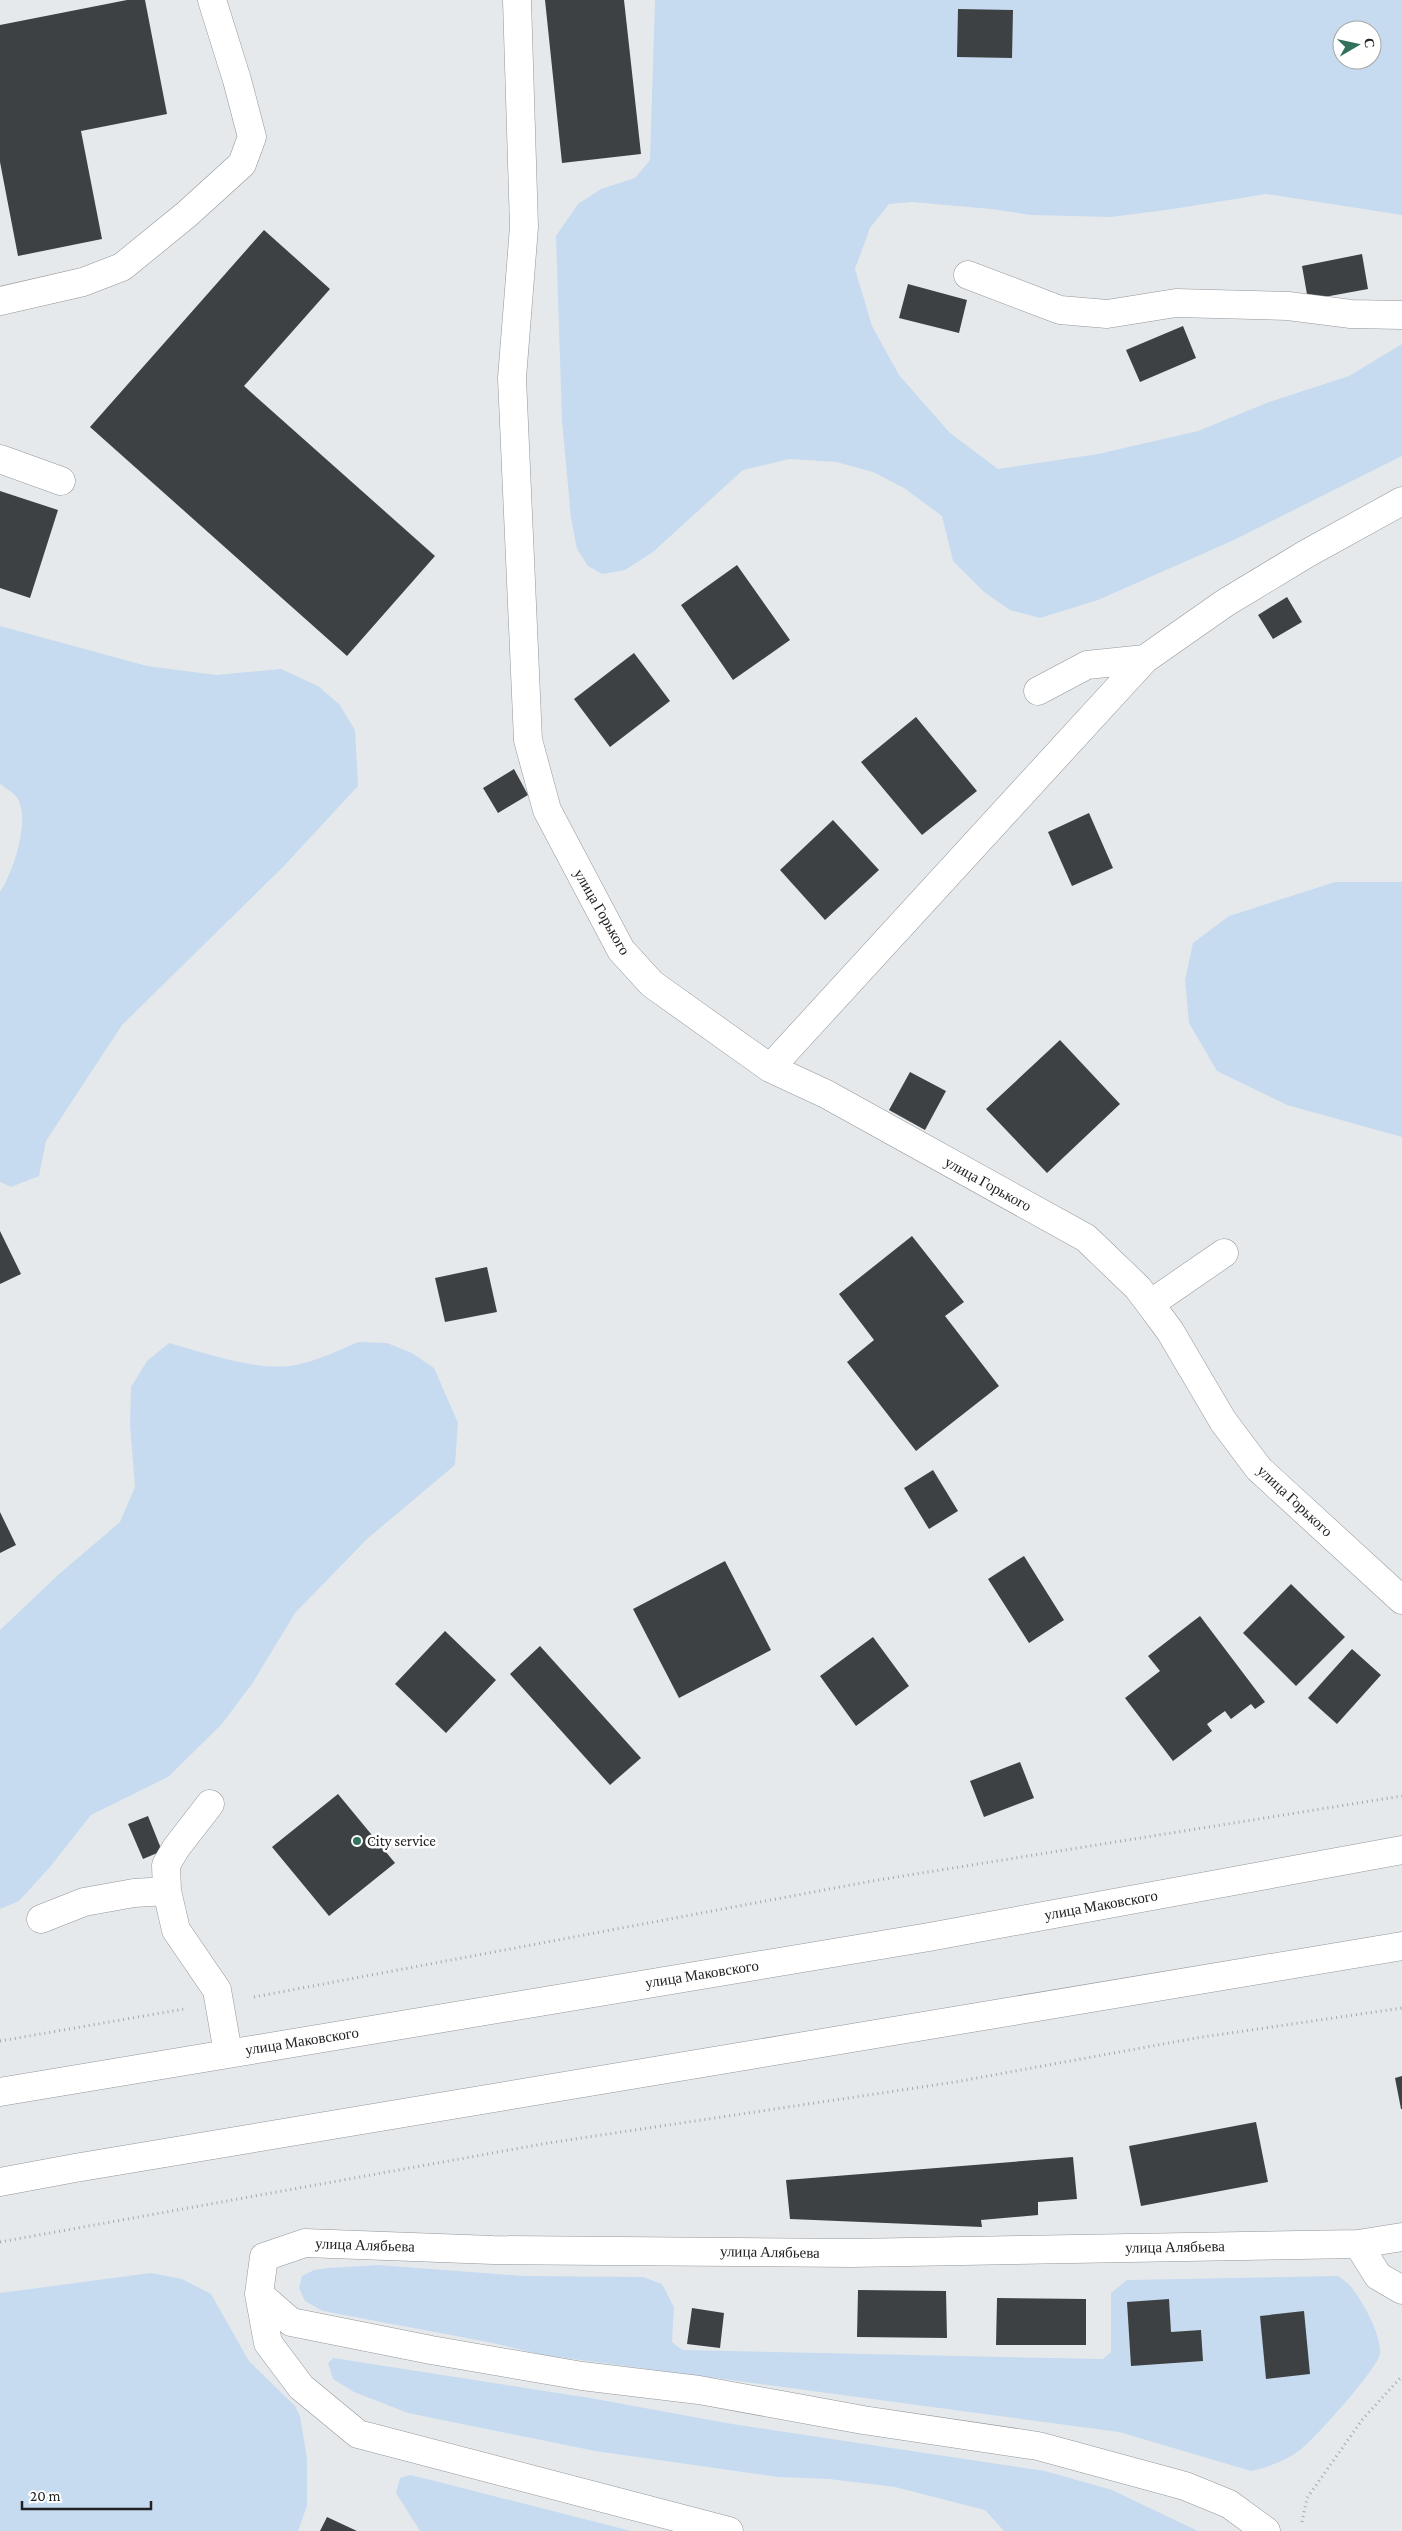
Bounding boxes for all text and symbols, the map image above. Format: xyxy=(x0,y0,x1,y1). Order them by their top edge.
north arrow xyxy=(1332,20,1382,70)
text: С xyxy=(1361,37,1379,49)
street label: улица Горького xyxy=(571,866,633,958)
street label: улица Горького xyxy=(942,1154,1034,1214)
street label: улица Горького xyxy=(1254,1462,1336,1540)
place label: City service xyxy=(367,1833,436,1850)
marker: City service xyxy=(351,1835,363,1847)
street label: улица Маковского xyxy=(1043,1887,1159,1923)
street label: улица Маковского xyxy=(644,1957,760,1991)
street label: улица Маковского xyxy=(244,2024,360,2058)
street label: улица Алябьева xyxy=(315,2235,415,2255)
street label: улица Алябьева xyxy=(1125,2238,1225,2256)
street label: улица Алябьева xyxy=(720,2243,820,2261)
scale bar xyxy=(22,2478,151,2510)
text: 20 m xyxy=(30,2488,61,2504)

